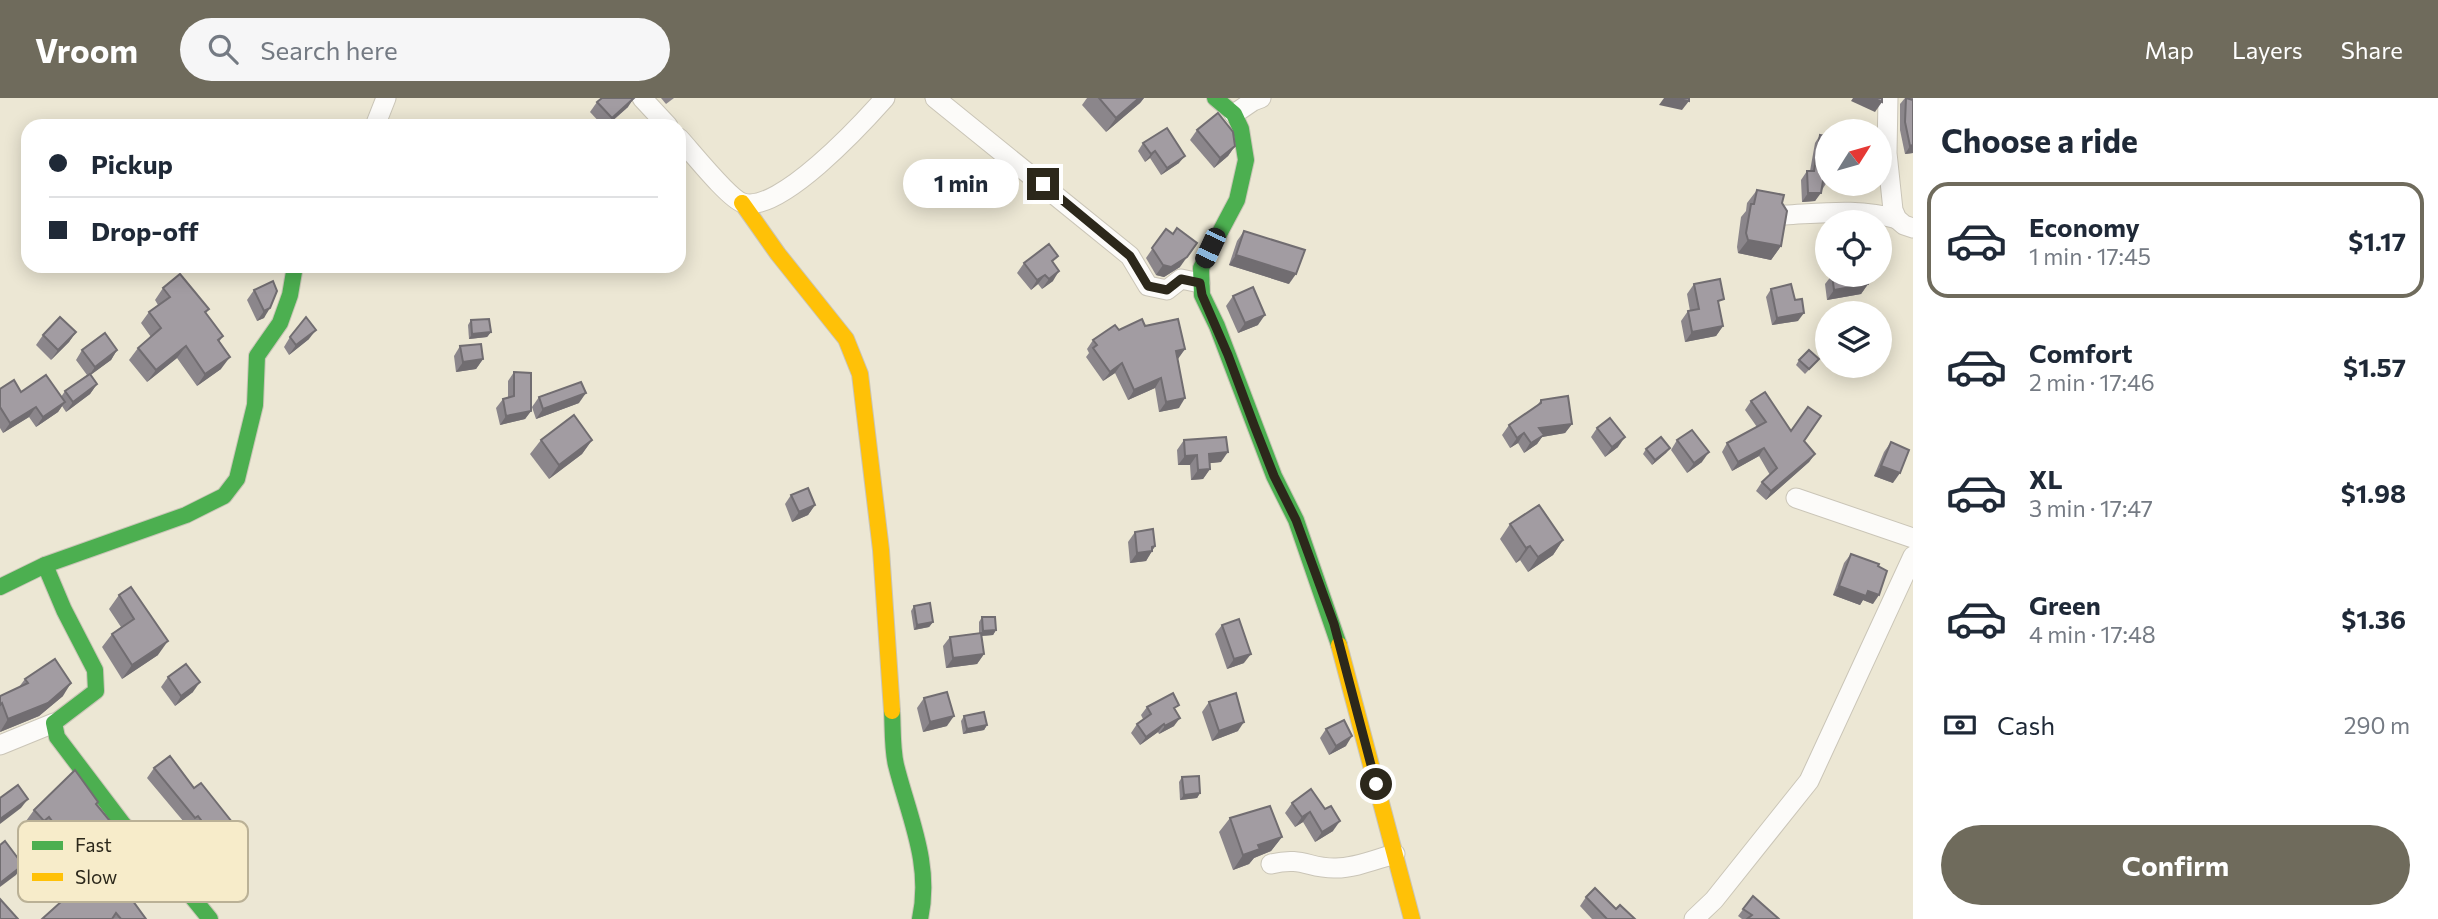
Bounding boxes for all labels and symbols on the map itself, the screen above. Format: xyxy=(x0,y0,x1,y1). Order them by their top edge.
north arrow xyxy=(1815,119,1892,196)
callout: 1 min xyxy=(903,160,1018,208)
route end xyxy=(1027,168,1059,200)
car xyxy=(1192,225,1229,271)
route start xyxy=(1360,768,1392,800)
legend xyxy=(18,821,248,902)
text: Fast xyxy=(75,833,112,856)
text: Slow xyxy=(75,865,117,888)

